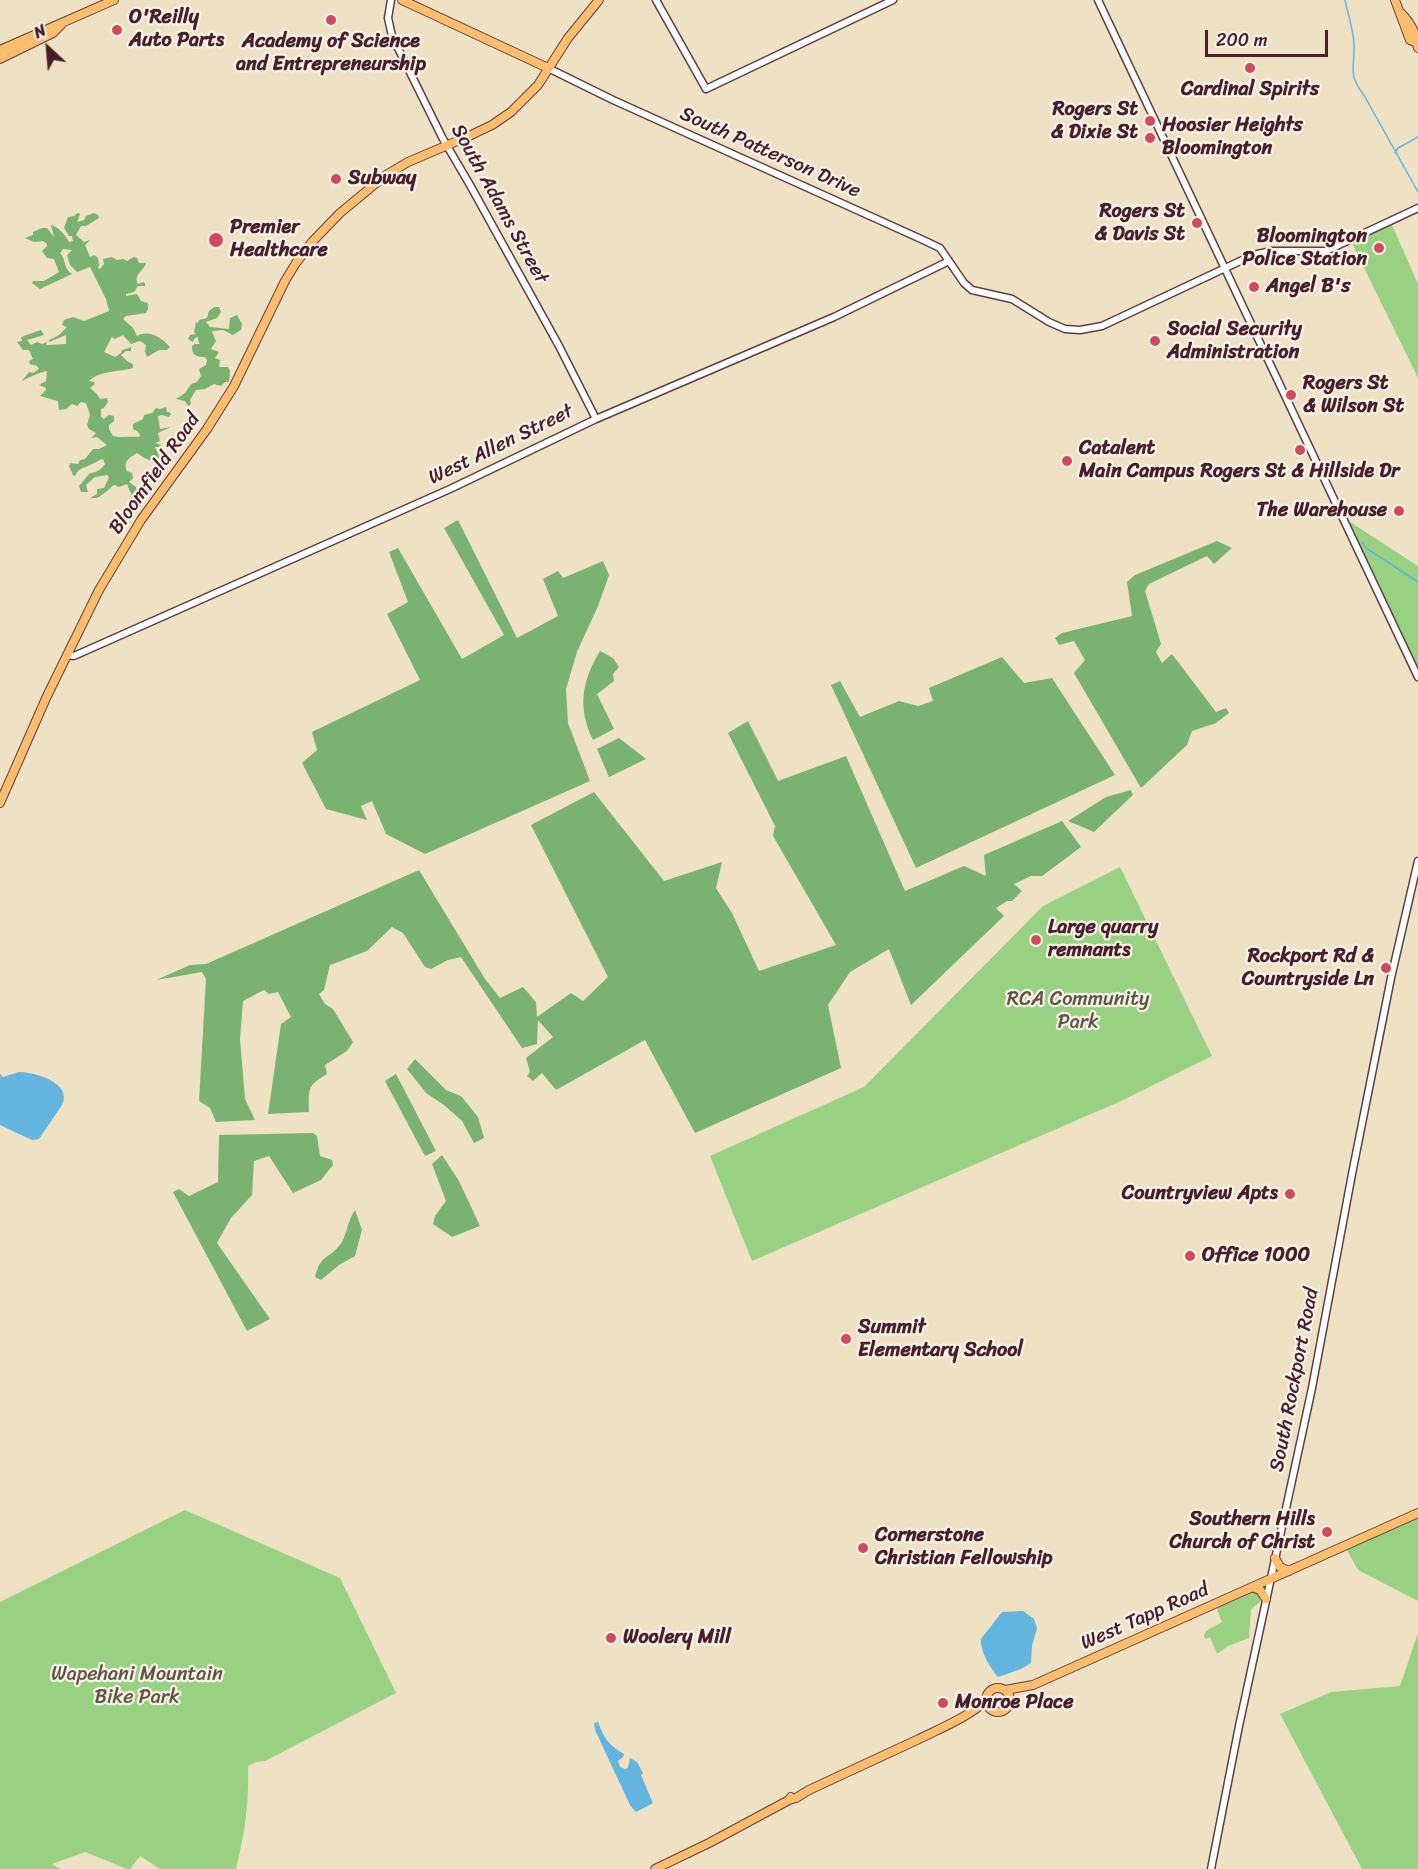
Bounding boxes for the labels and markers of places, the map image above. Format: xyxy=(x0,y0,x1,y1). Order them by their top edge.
place label: O'Reilly Auto Parts xyxy=(129,6,224,53)
marker: Academy of Science and Entrepreneurship xyxy=(324,13,338,27)
marker: O'Reilly Auto Parts xyxy=(110,23,124,37)
place label: Academy of Science and Entrepreneurship xyxy=(236,30,426,77)
marker: Cardinal Spirits xyxy=(1243,61,1257,75)
place label: Cardinal Spirits xyxy=(1181,78,1319,102)
place label: Rogers St & Dixie St xyxy=(1051,98,1138,145)
marker: Rogers St & Dixie St xyxy=(1143,114,1157,128)
place label: Hoosier Heights Bloomington xyxy=(1162,114,1303,161)
marker: Hoosier Heights Bloomington xyxy=(1143,131,1157,145)
place label: Subway xyxy=(348,167,416,191)
marker: Subway xyxy=(329,172,343,186)
place label: Rogers St & Davis St xyxy=(1095,200,1185,247)
place label: Premier Healthcare xyxy=(230,216,328,263)
marker: Rogers St & Davis St xyxy=(1190,216,1204,230)
place label: Bloomington Police Station xyxy=(1242,225,1367,272)
marker: Premier Healthcare xyxy=(207,231,225,249)
marker: Bloomington Police Station xyxy=(1372,241,1386,255)
place label: Angel B's xyxy=(1266,275,1350,299)
marker: Angel B's xyxy=(1247,280,1261,294)
place label: Social Security Administration xyxy=(1167,318,1302,365)
marker: Social Security Administration xyxy=(1148,334,1162,348)
place label: Rogers St & Wilson St xyxy=(1303,372,1404,419)
marker: Rogers St & Wilson St xyxy=(1284,388,1298,402)
place label: Catalent Main Campus xyxy=(1079,437,1194,484)
marker: Rogers St & Hillside Dr xyxy=(1293,443,1307,457)
marker: Catalent Main Campus xyxy=(1060,454,1074,468)
place label: Rogers St & Hillside Dr xyxy=(1201,460,1399,484)
place label: The Warehouse xyxy=(1256,499,1387,523)
marker: The Warehouse xyxy=(1392,504,1406,518)
place label: Large quarry remnants xyxy=(1048,916,1158,963)
marker: Large quarry remnants xyxy=(1029,933,1043,947)
place label: Rockport Rd & Countryside Ln xyxy=(1242,945,1374,992)
marker: Rockport Rd & Countryside Ln xyxy=(1379,961,1393,975)
place label: Countryview Apts xyxy=(1122,1182,1278,1206)
marker: Countryview Apts xyxy=(1283,1187,1297,1201)
place label: Office 1000 xyxy=(1202,1244,1310,1268)
marker: Office 1000 xyxy=(1183,1249,1197,1263)
place label: Summit Elementary School xyxy=(858,1316,1023,1363)
marker: Summit Elementary School xyxy=(839,1332,853,1346)
place label: Southern Hills Church of Christ xyxy=(1170,1508,1315,1555)
place label: Cornerstone Christian Fellowship xyxy=(875,1524,1052,1571)
marker: Southern Hills Church of Christ xyxy=(1320,1525,1334,1539)
marker: Cornerstone Christian Fellowship xyxy=(856,1541,870,1555)
place label: Woolery Mill xyxy=(623,1626,731,1650)
marker: Woolery Mill xyxy=(604,1631,618,1645)
place label: Monroe Place xyxy=(955,1691,1074,1715)
marker: Monroe Place xyxy=(936,1696,950,1710)

